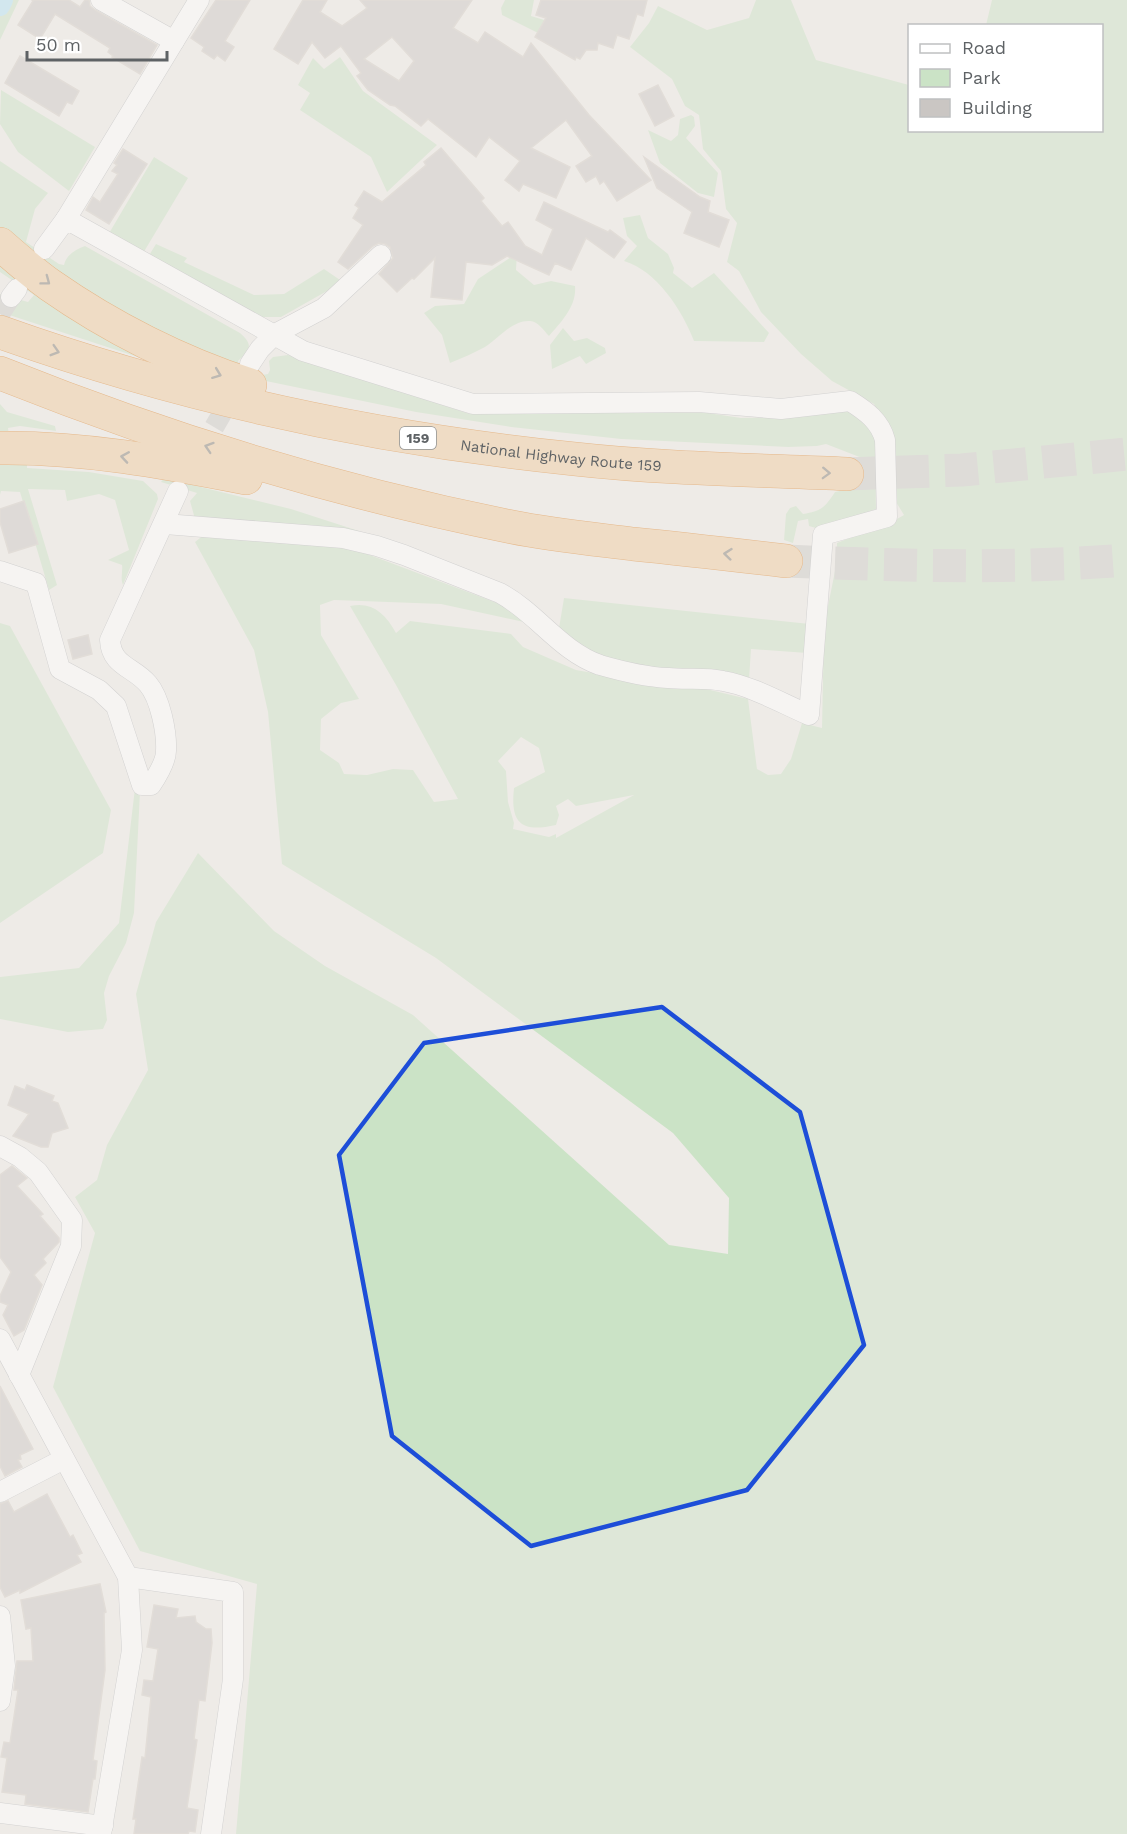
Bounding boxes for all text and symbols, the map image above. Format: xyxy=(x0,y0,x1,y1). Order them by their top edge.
scale bar xyxy=(27,24,166,62)
legend xyxy=(908,24,1103,132)
text: 50 m xyxy=(36,34,81,55)
text: Road xyxy=(962,37,1006,58)
text: Park xyxy=(962,67,1001,88)
text: Building xyxy=(962,97,1032,118)
one-way arrow xyxy=(39,274,50,285)
one-way arrow xyxy=(49,344,60,356)
one-way arrow xyxy=(211,366,221,379)
road number: 159 xyxy=(400,427,436,449)
street label: National Highway Route 159 xyxy=(459,436,662,475)
one-way arrow xyxy=(204,442,215,454)
one-way arrow xyxy=(121,451,130,463)
one-way arrow xyxy=(821,467,830,480)
one-way arrow xyxy=(723,549,733,561)

